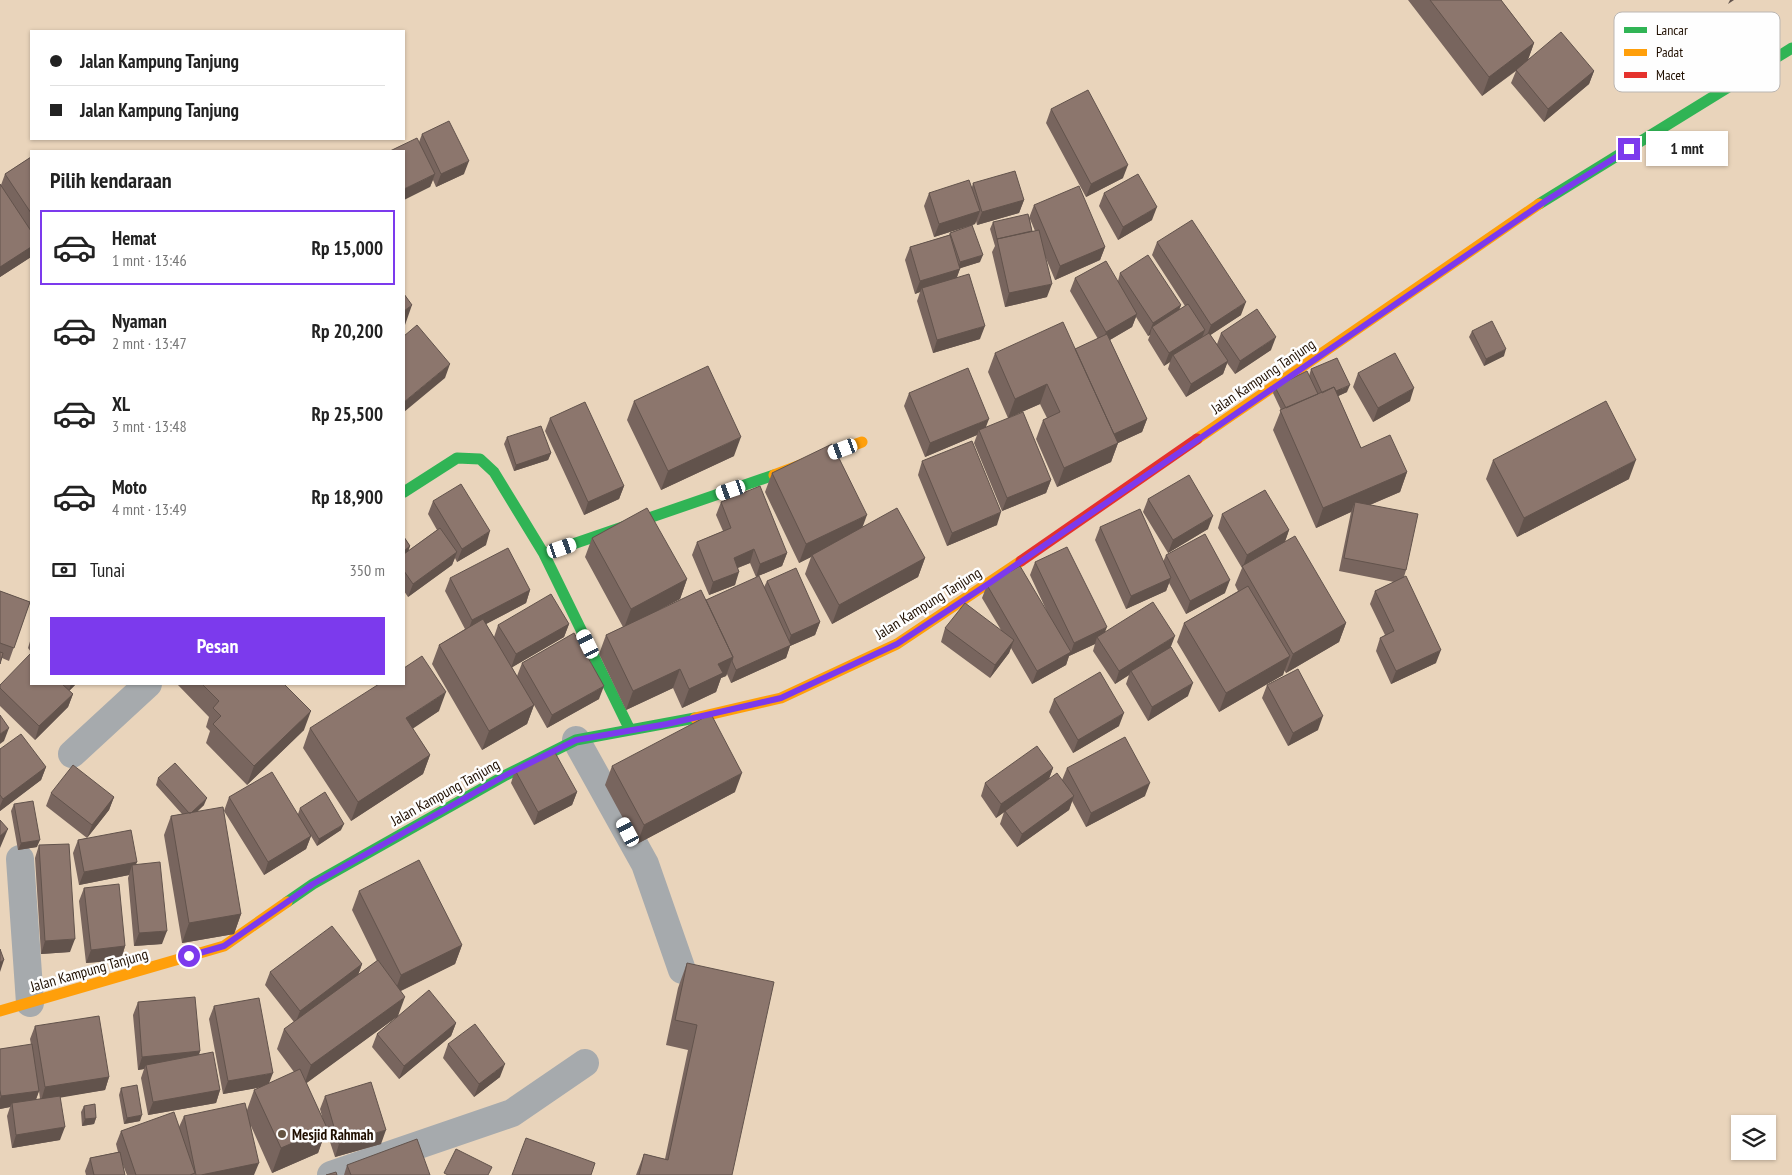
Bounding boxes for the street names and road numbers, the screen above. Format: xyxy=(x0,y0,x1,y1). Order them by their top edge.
street label: Jalan Kampung Tanjung xyxy=(1207,334,1319,418)
street label: Jalan Kampung Tanjung xyxy=(871,563,985,644)
street label: Jalan Kampung Tanjung xyxy=(386,754,503,830)
street label: Jalan Kampung Tanjung xyxy=(27,944,150,996)

